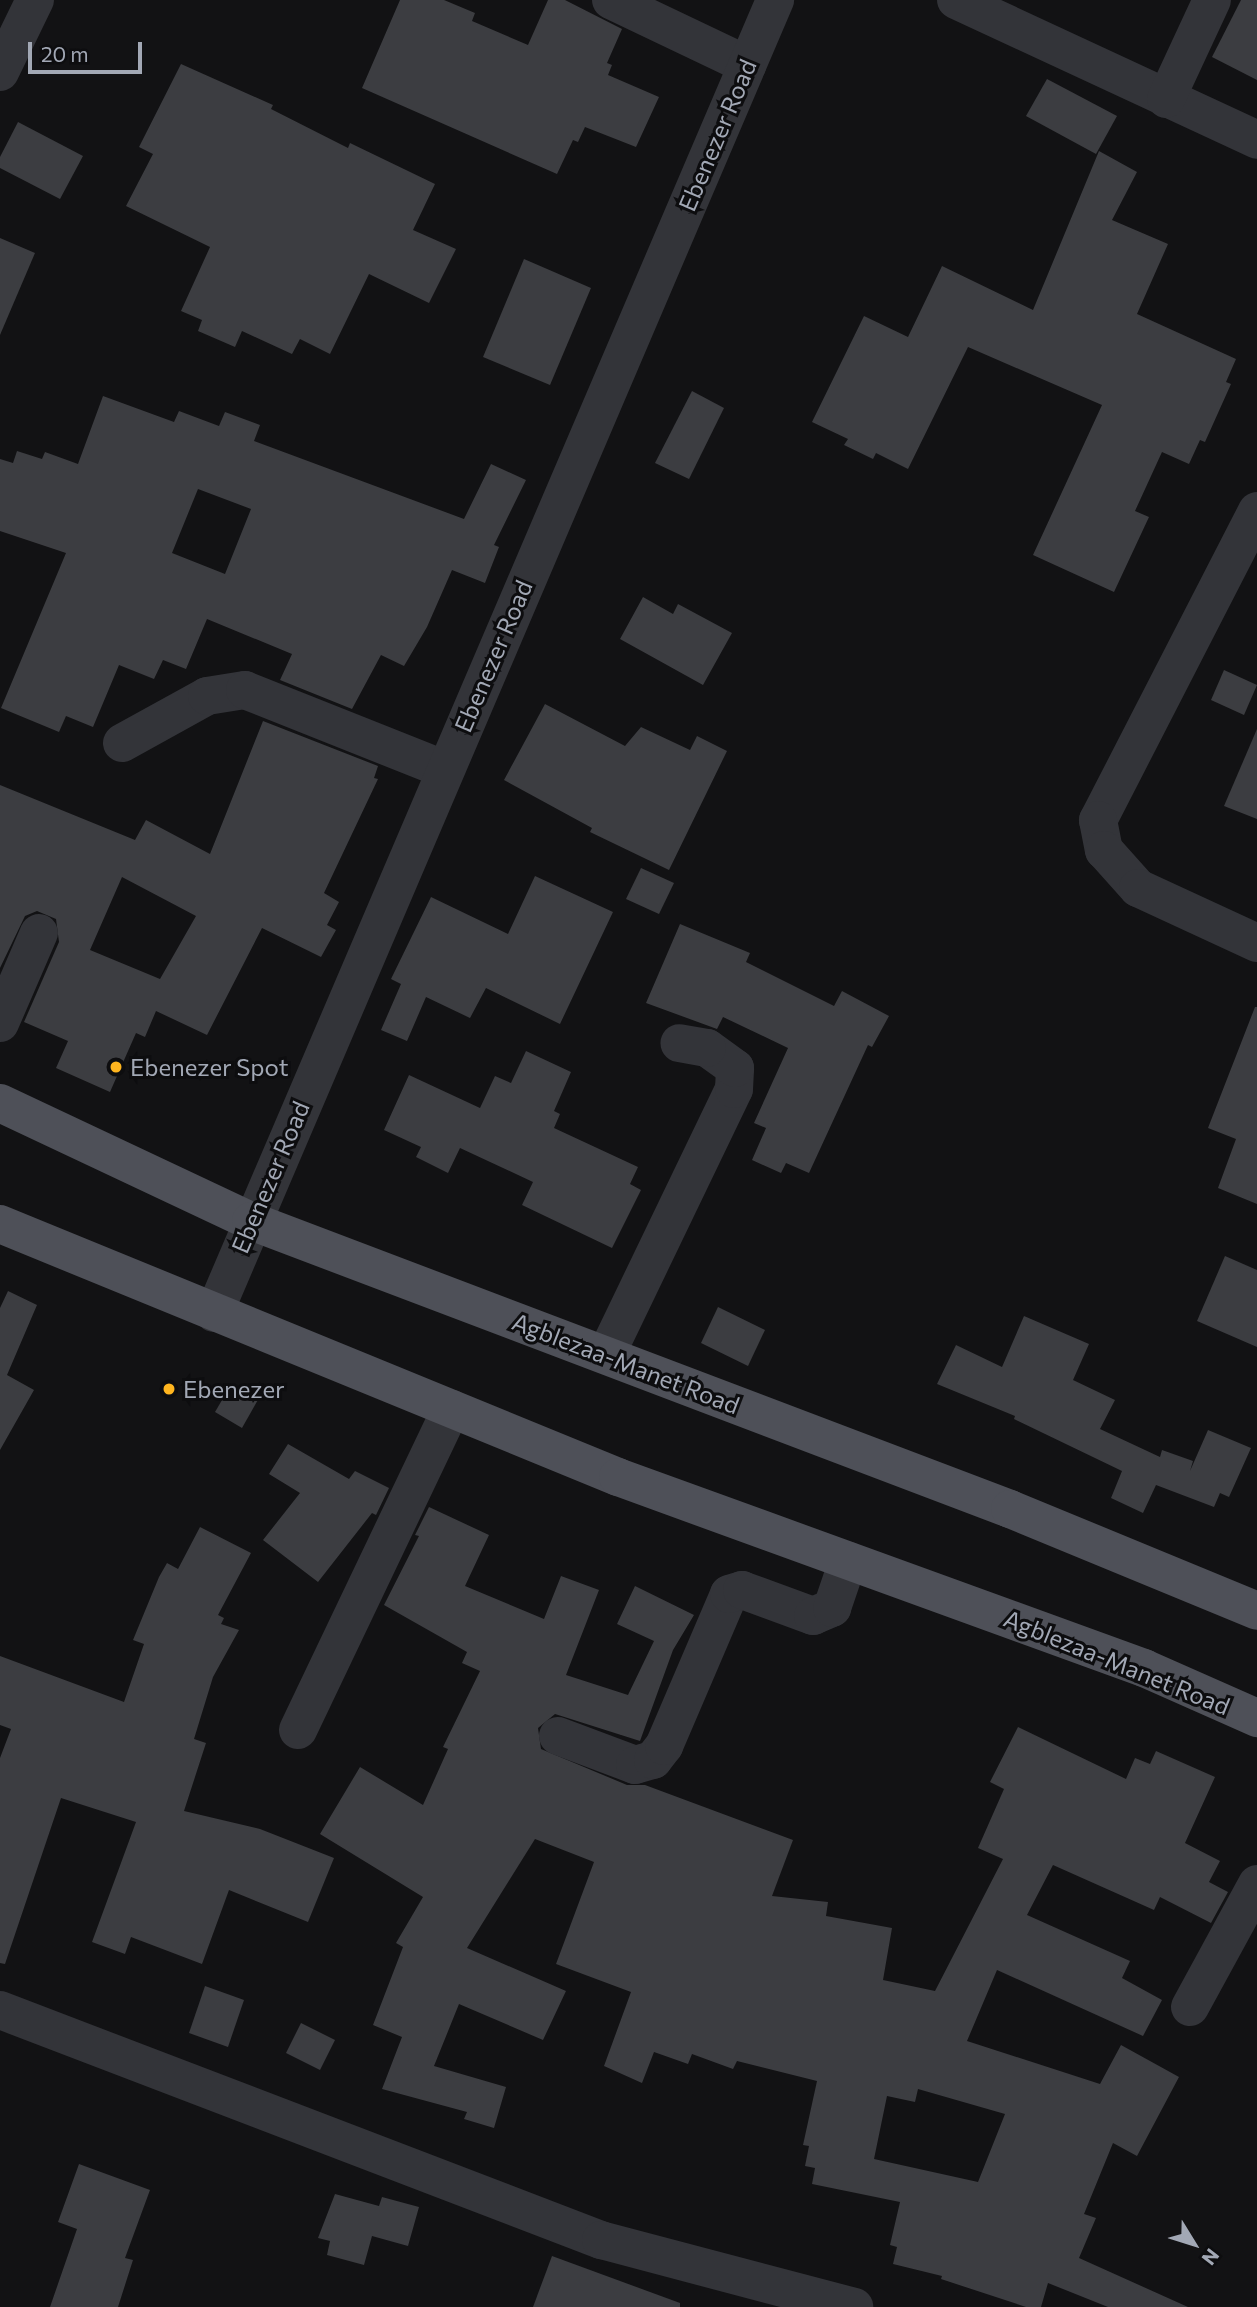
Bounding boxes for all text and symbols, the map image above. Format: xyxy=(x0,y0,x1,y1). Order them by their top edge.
scale bar xyxy=(32,28,145,72)
text: 20 m xyxy=(41,41,89,66)
street label: Ebenezer Road xyxy=(672,55,762,215)
street label: Ebenezer Road xyxy=(448,576,538,736)
place label: Ebenezer Spot xyxy=(130,1053,289,1081)
marker: Ebenezer Spot xyxy=(108,1059,124,1075)
street label: Ebenezer Road xyxy=(225,1097,315,1257)
street label: Agblezaa-Manet Road xyxy=(508,1306,744,1420)
place label: Ebenezer xyxy=(183,1375,285,1403)
marker: Ebenezer xyxy=(161,1381,177,1397)
street label: Agblezaa-Manet Road xyxy=(1000,1603,1234,1721)
north arrow xyxy=(1159,2209,1229,2279)
text: N xyxy=(1197,2245,1224,2270)

